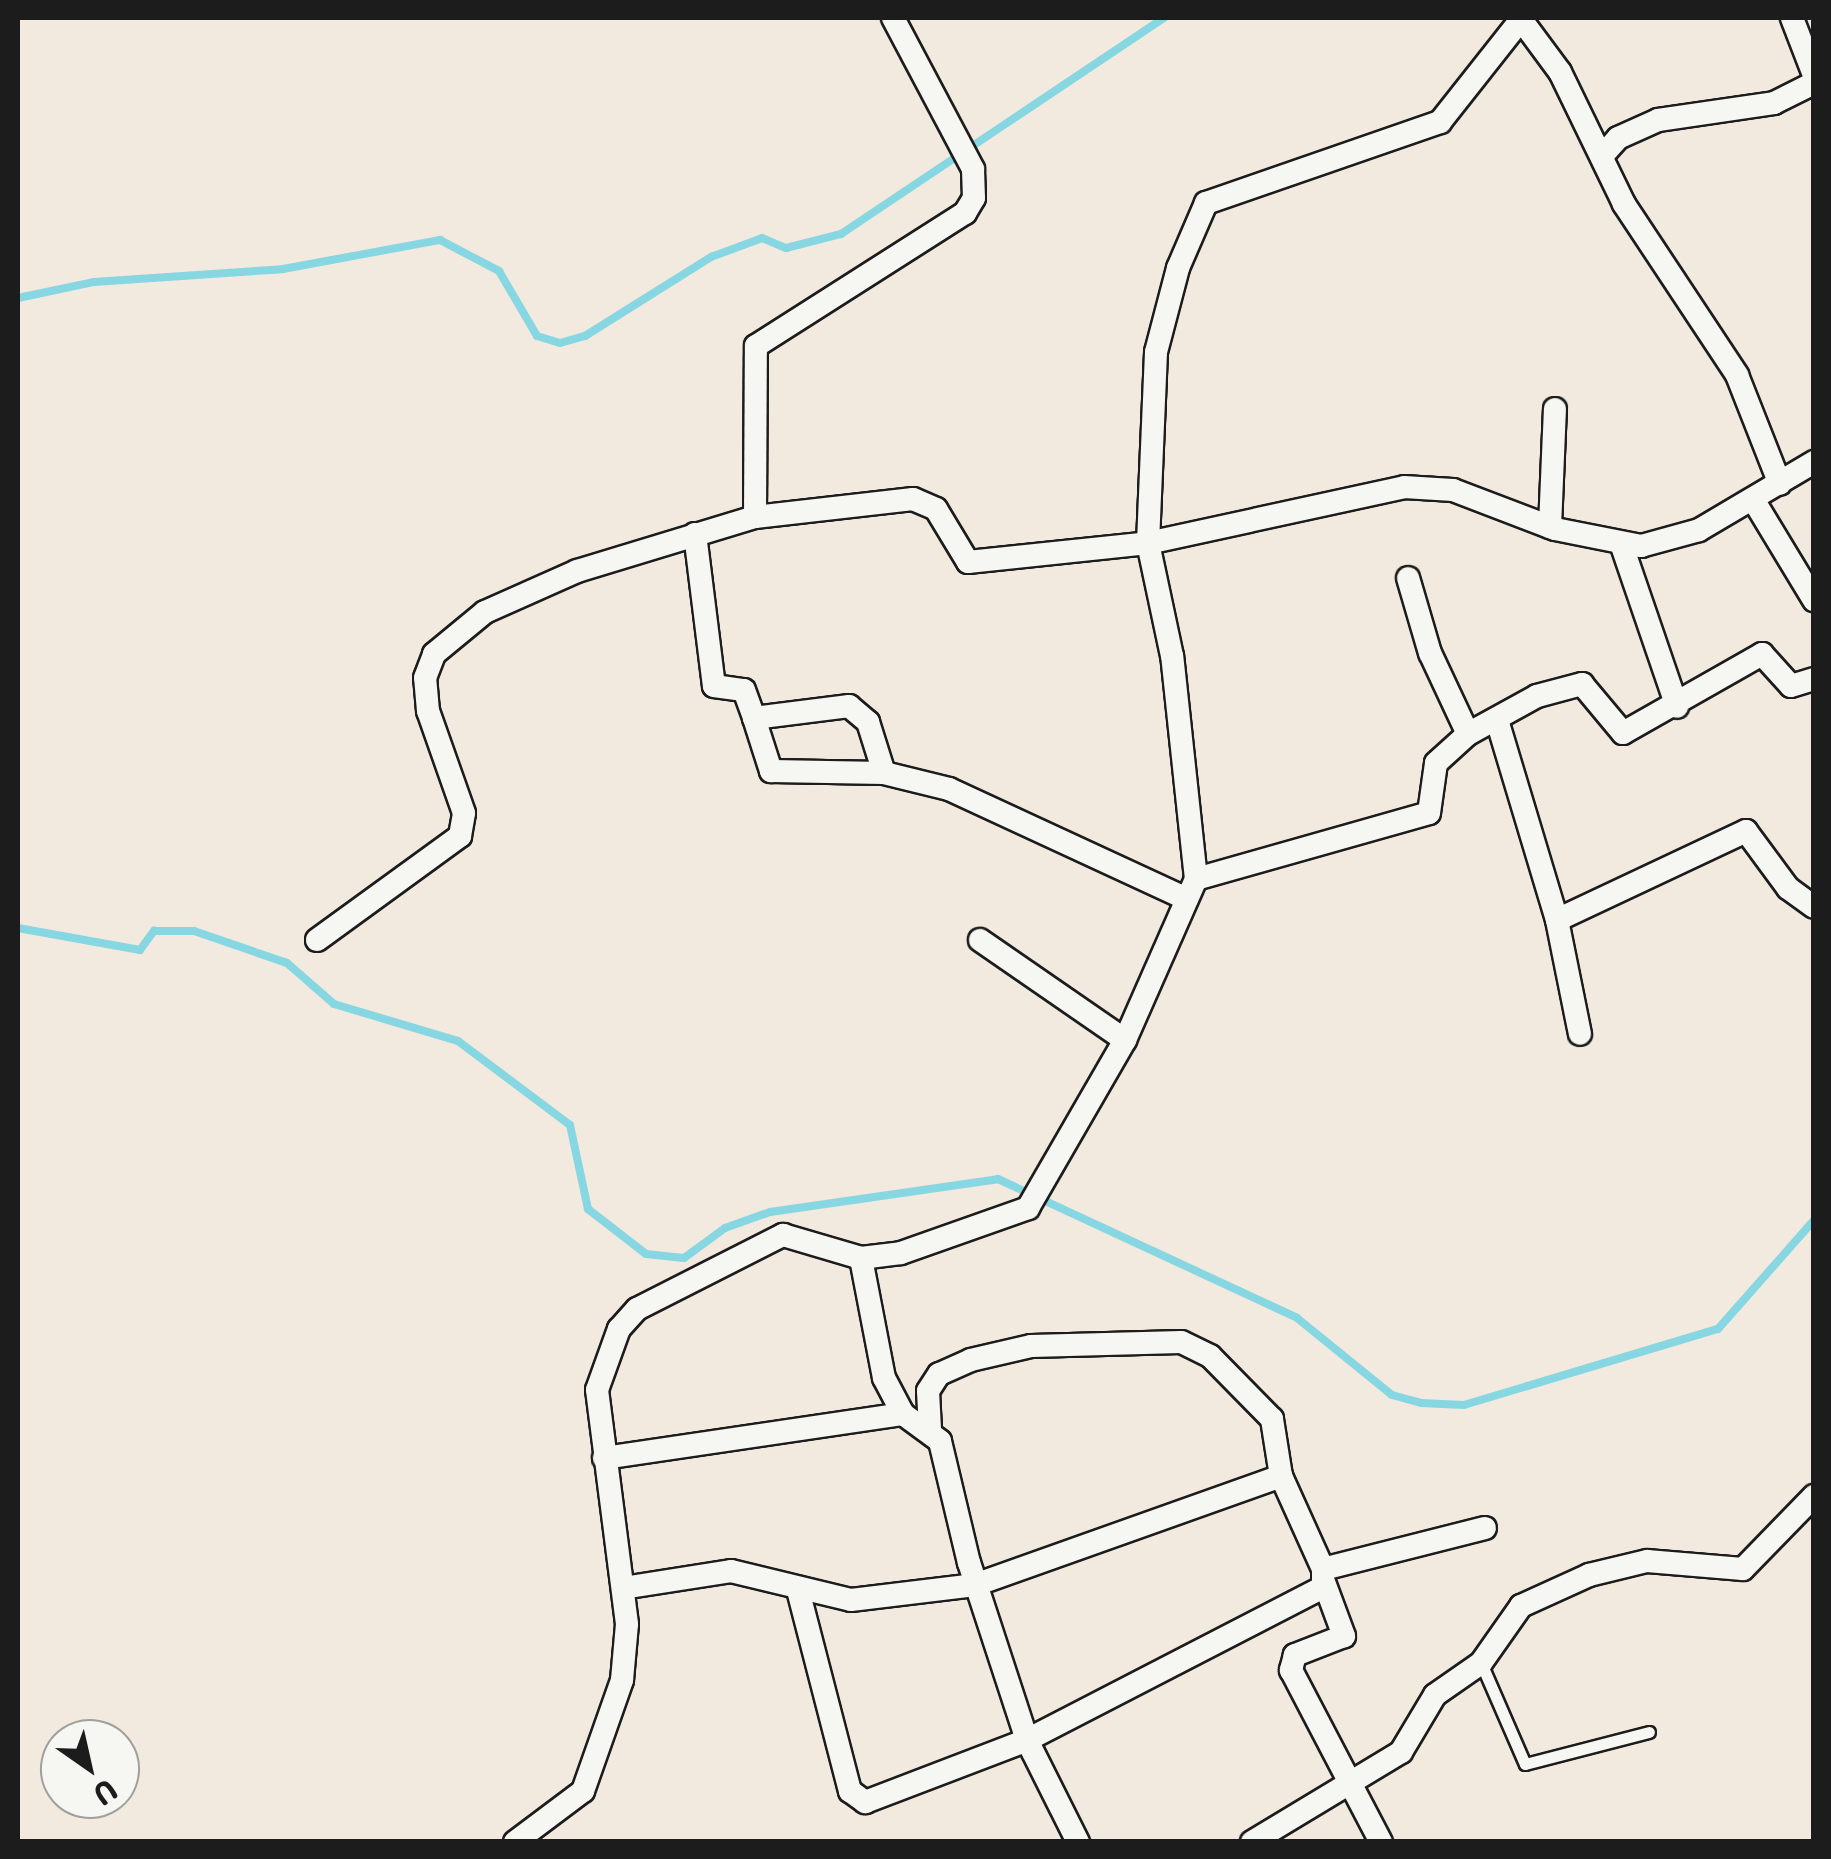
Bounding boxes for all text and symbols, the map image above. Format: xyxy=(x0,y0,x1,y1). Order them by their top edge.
north arrow xyxy=(40,1719,140,1819)
text: U xyxy=(85,1769,127,1816)

